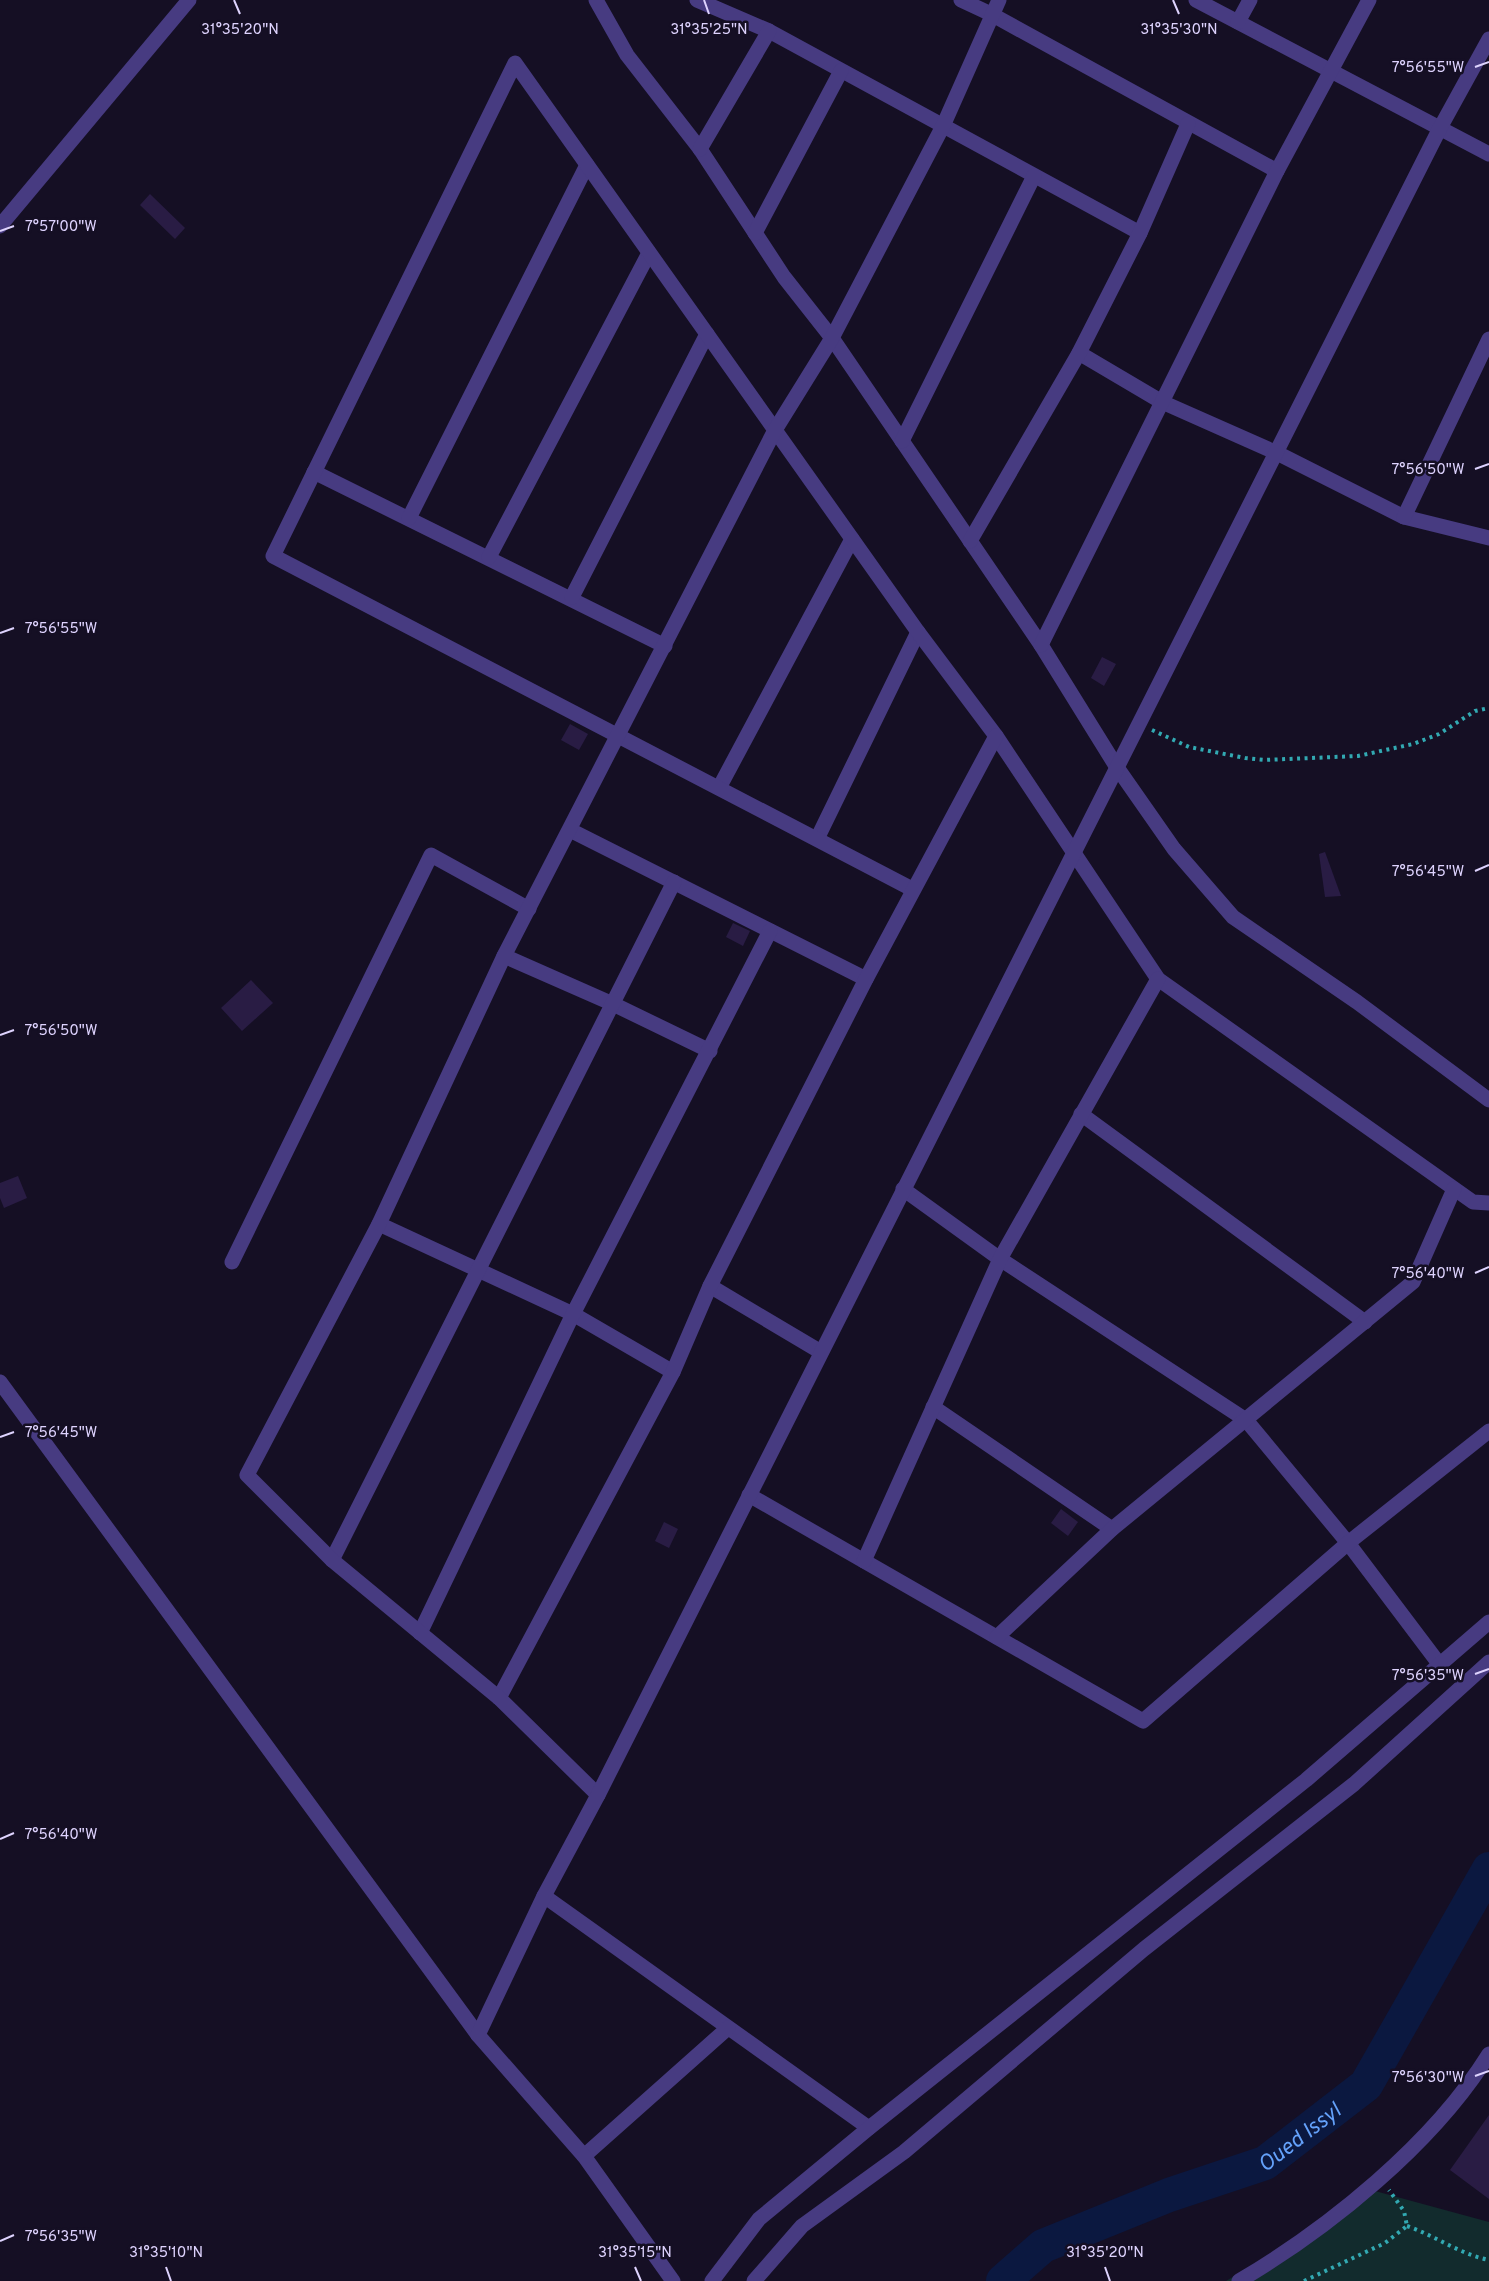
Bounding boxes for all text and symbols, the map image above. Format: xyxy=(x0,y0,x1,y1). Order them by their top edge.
text: 31°35'20"N xyxy=(201,21,279,40)
text: 31°35'25"N xyxy=(670,21,748,40)
text: 31°35'30"N xyxy=(1140,21,1218,40)
text: 7°56'55"W xyxy=(1392,59,1464,78)
text: 7°57'00"W xyxy=(25,218,97,237)
text: 7°56'50"W xyxy=(1391,461,1465,480)
text: 7°56'55"W xyxy=(25,620,97,639)
text: 7°56'45"W xyxy=(1392,863,1464,882)
text: 7°56'50"W xyxy=(24,1022,98,1041)
text: 7°56'40"W xyxy=(1391,1265,1465,1284)
text: 7°56'45"W xyxy=(25,1424,97,1443)
text: 7°56'35"W xyxy=(1392,1667,1464,1686)
text: 7°56'40"W xyxy=(24,1826,98,1845)
text: 7°56'30"W xyxy=(1392,2069,1464,2088)
water label: Oued Issyl xyxy=(1253,2097,1348,2179)
text: 7°56'35"W xyxy=(25,2228,97,2247)
text: 31°35'10"N xyxy=(129,2244,203,2263)
text: 31°35'15"N xyxy=(598,2244,672,2263)
text: 31°35'20"N xyxy=(1066,2244,1144,2263)

